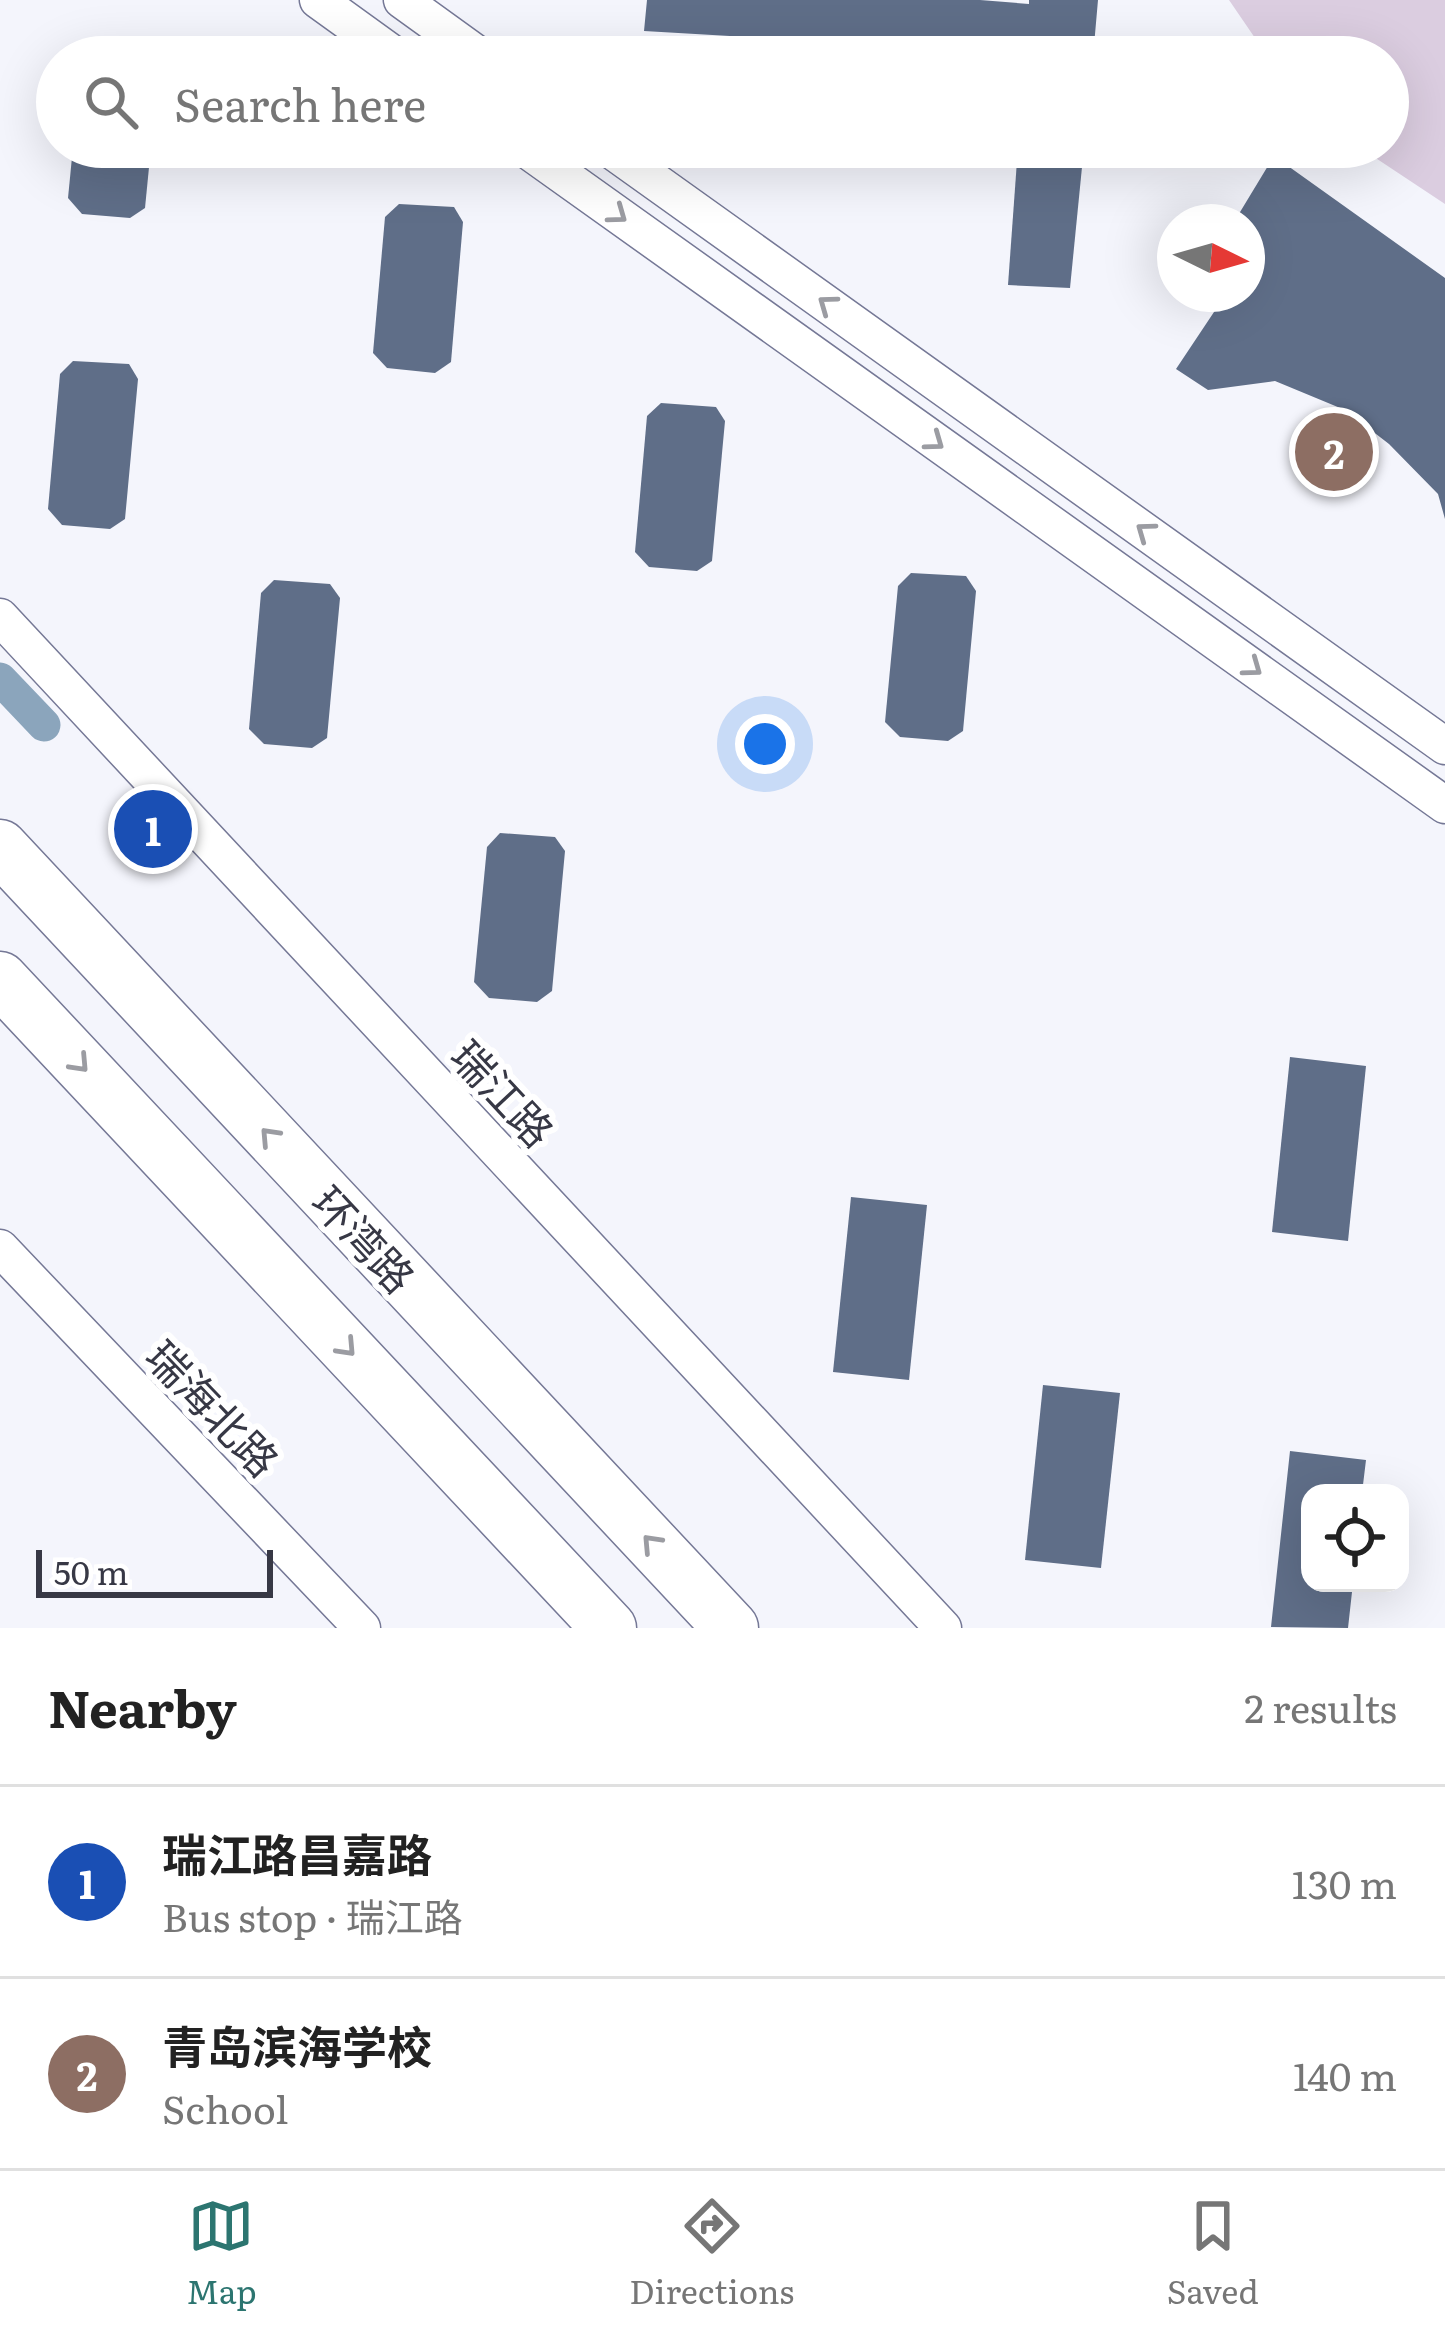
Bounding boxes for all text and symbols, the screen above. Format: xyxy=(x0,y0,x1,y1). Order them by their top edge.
search box xyxy=(36,36,1409,168)
icon: search xyxy=(78,69,144,135)
text: Search here xyxy=(174,69,426,136)
one-way arrow xyxy=(605,201,627,223)
north arrow xyxy=(1157,204,1265,312)
one-way arrow xyxy=(819,297,841,319)
pin: 2 xyxy=(1295,407,1373,497)
one-way arrow xyxy=(922,427,944,449)
one-way arrow xyxy=(1136,523,1158,545)
one-way arrow xyxy=(1240,654,1262,676)
your location xyxy=(735,714,795,774)
pin: 1 xyxy=(114,784,192,874)
street label: 瑞江路 xyxy=(438,1025,570,1159)
one-way arrow xyxy=(66,1050,88,1072)
one-way arrow xyxy=(262,1128,284,1149)
street label: 环湾路 xyxy=(299,1171,431,1305)
street label: 瑞海北路 xyxy=(133,1325,295,1489)
one-way arrow xyxy=(333,1335,354,1356)
map controls xyxy=(1301,1484,1409,1592)
button: locate xyxy=(1301,1484,1409,1592)
one-way arrow xyxy=(644,1535,665,1556)
scale bar xyxy=(36,1544,273,1597)
text: 50 m xyxy=(54,1546,128,1595)
text: Nearby xyxy=(48,1668,237,1744)
text: 2 results xyxy=(1244,1677,1397,1735)
text: 瑞江路昌嘉路 xyxy=(162,1819,432,1886)
text: 1 xyxy=(79,1853,95,1911)
text: 130 m xyxy=(1292,1853,1397,1911)
text: Bus stop · 瑞江路 xyxy=(162,1886,463,1944)
text: 青岛滨海学校 xyxy=(162,2011,432,2078)
text: 2 xyxy=(77,2045,97,2103)
text: 140 m xyxy=(1293,2045,1397,2103)
text: School xyxy=(162,2078,288,2136)
tab: Map xyxy=(186,2193,257,2314)
tab: Directions xyxy=(629,2193,794,2314)
tab: Saved xyxy=(1167,2193,1259,2314)

